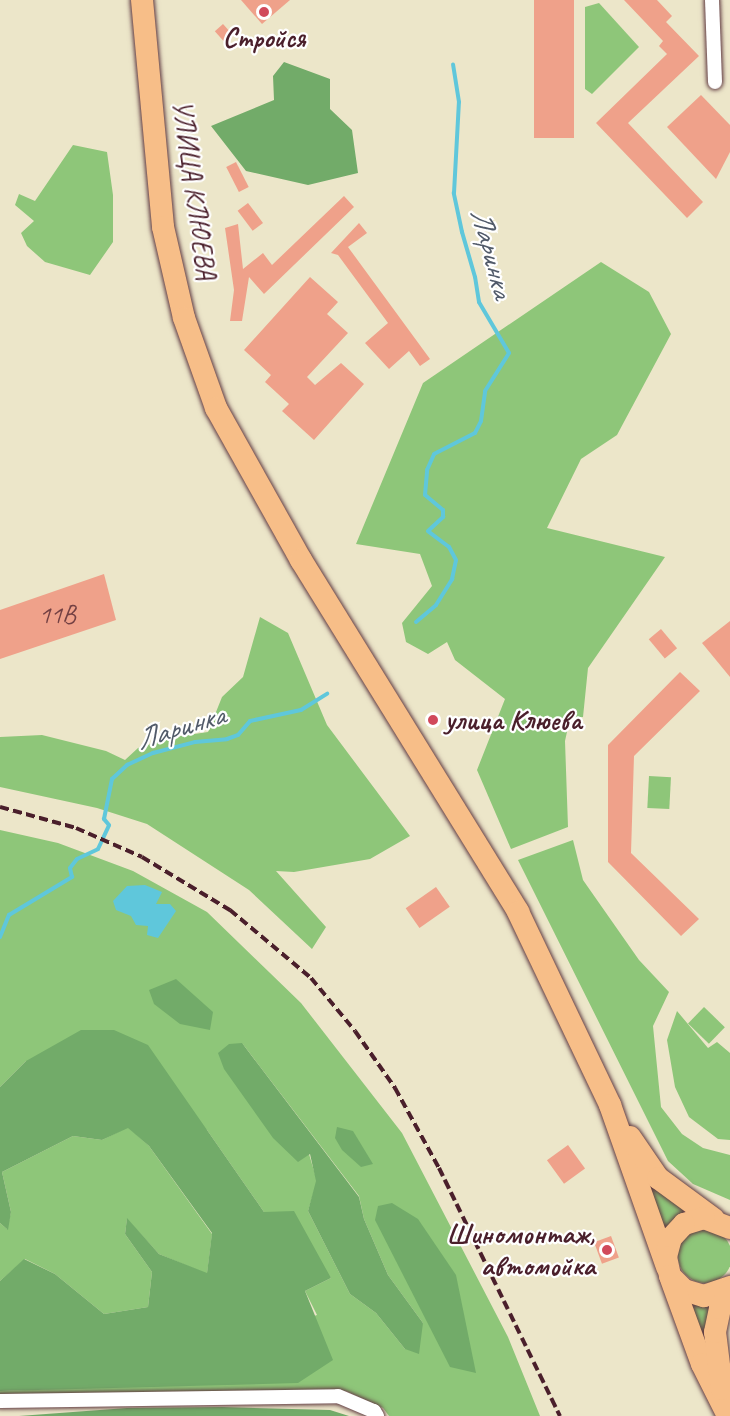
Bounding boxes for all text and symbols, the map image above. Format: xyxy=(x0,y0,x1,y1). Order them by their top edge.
marker: Стройся xyxy=(257,5,271,19)
place label: Стройся xyxy=(223,21,305,55)
street label: УЛИЦА КЛЮЕВА xyxy=(165,98,223,282)
water label: Ларинка xyxy=(463,204,521,302)
house number: 11В xyxy=(39,599,75,631)
water label: Ларинка xyxy=(131,696,229,758)
place label: улица Клюева xyxy=(445,703,581,737)
marker: улица Клюева xyxy=(426,713,440,727)
place label: Шиномонтаж, автомойка xyxy=(446,1217,595,1283)
marker: Шиномонтаж, автомойка xyxy=(600,1243,614,1257)

